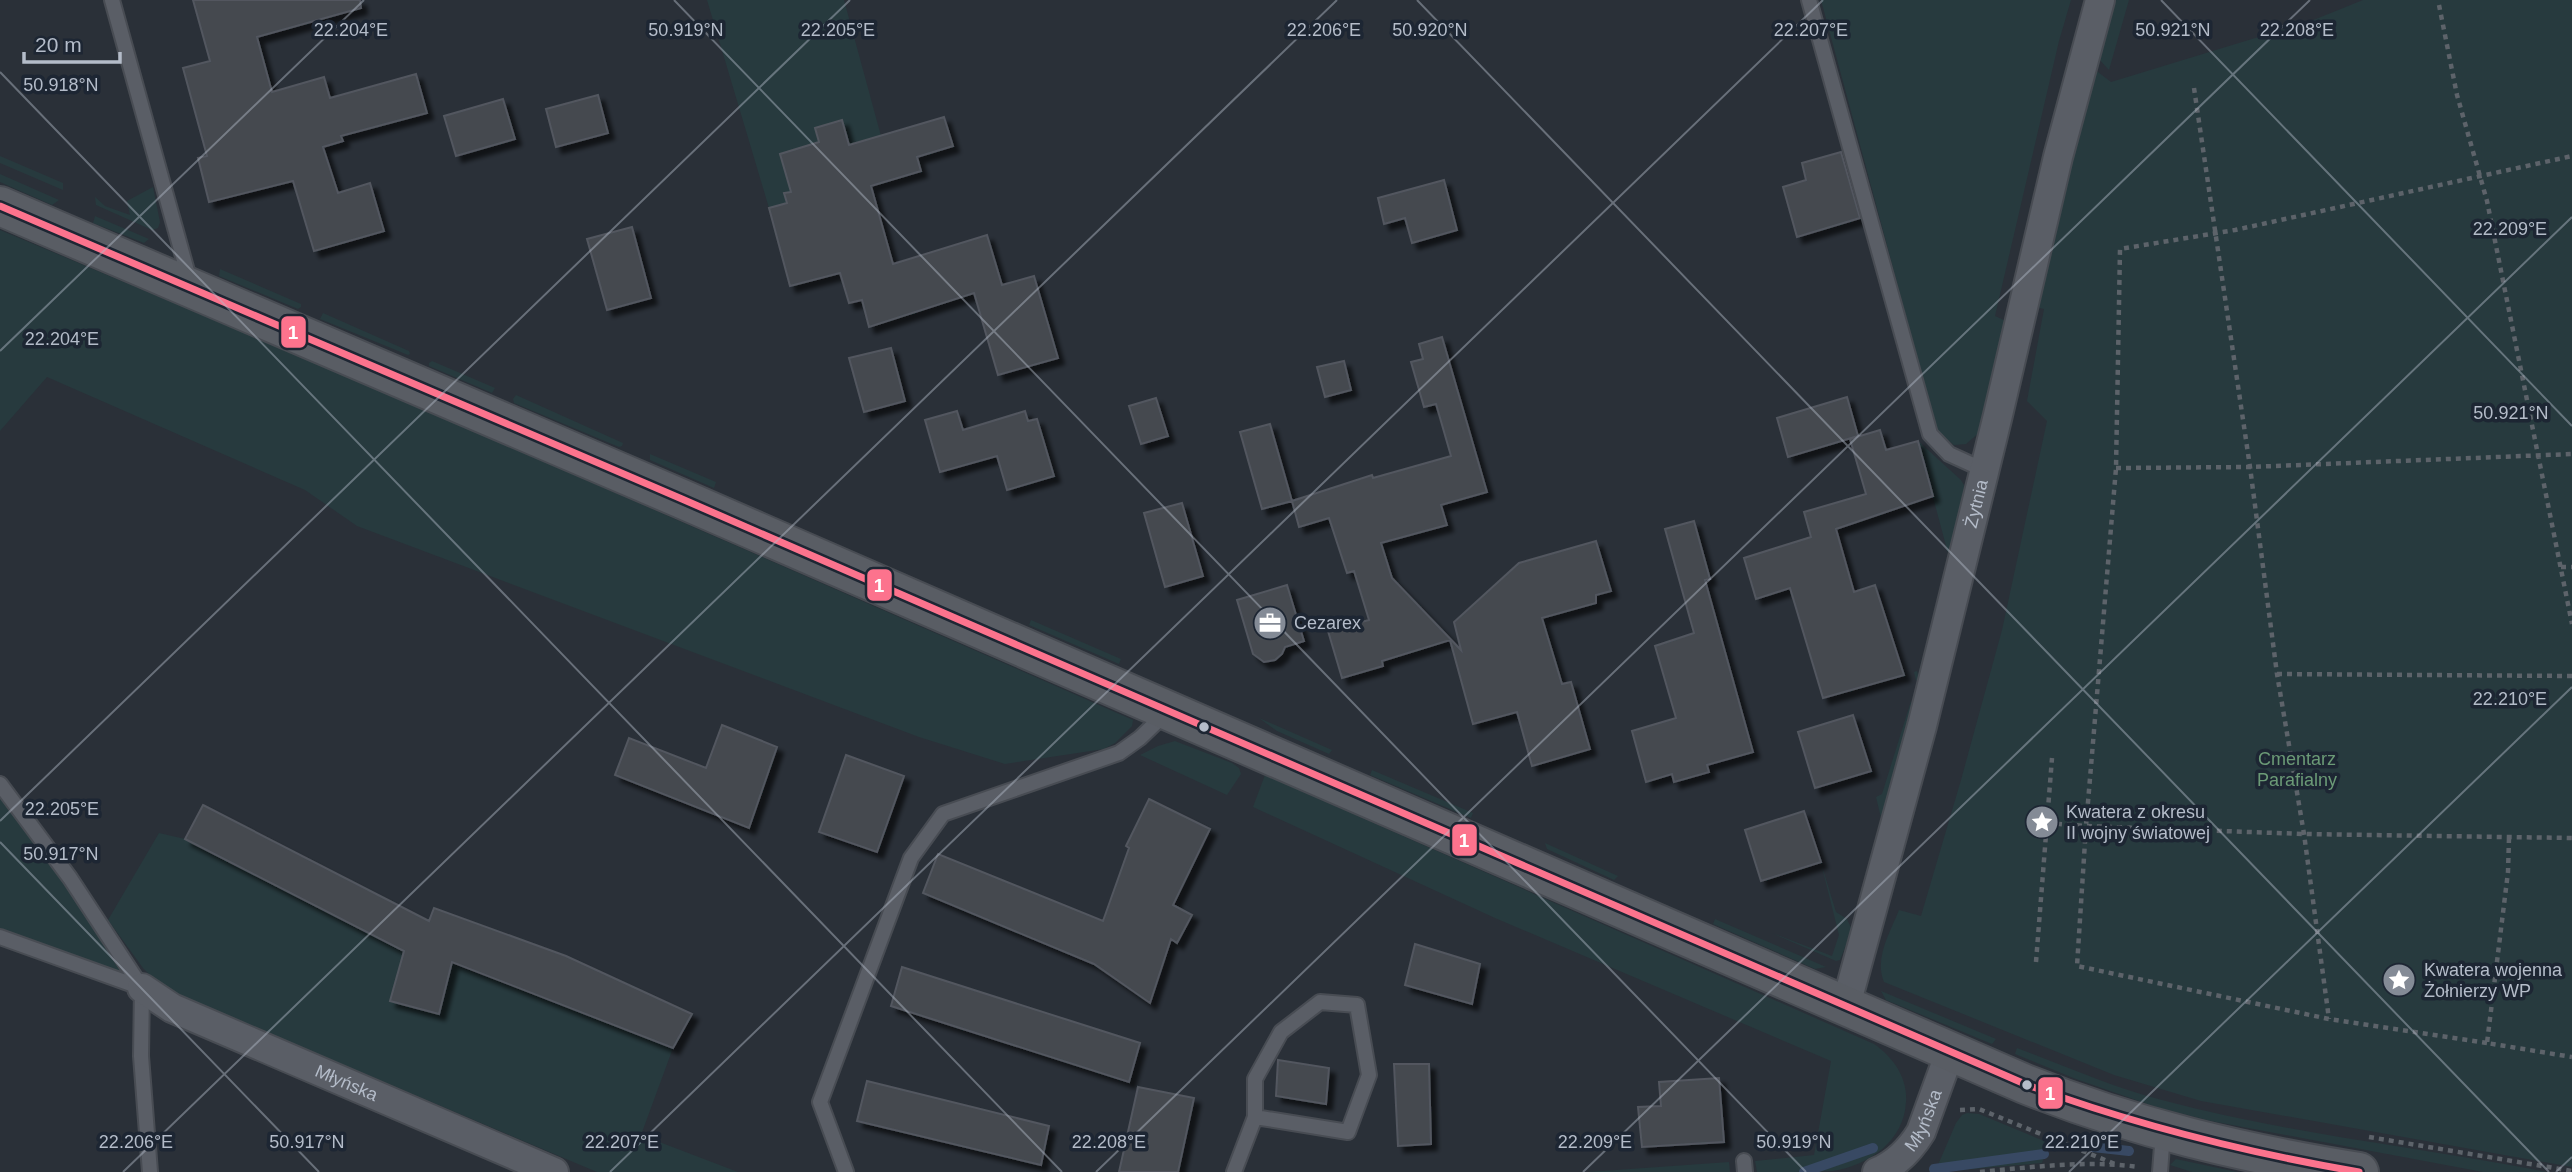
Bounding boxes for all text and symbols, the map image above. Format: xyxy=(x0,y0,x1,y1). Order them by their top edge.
text: 22.204°E xyxy=(314,20,388,40)
text: 50.919°N xyxy=(648,20,724,40)
text: 22.205°E xyxy=(801,20,875,40)
text: 22.206°E xyxy=(1287,20,1361,40)
text: 50.920°N xyxy=(1392,20,1468,40)
text: 22.207°E xyxy=(1774,20,1848,40)
text: 50.921°N xyxy=(2135,20,2211,40)
text: 22.208°E xyxy=(2260,20,2334,40)
scale bar xyxy=(24,21,121,65)
text: 20 m xyxy=(35,33,82,56)
text: 50.918°N xyxy=(23,75,99,95)
text: 22.209°E xyxy=(2473,219,2547,239)
line badge: 1 xyxy=(280,315,307,349)
text: 1 xyxy=(288,322,299,343)
text: 22.204°E xyxy=(25,329,99,349)
text: 50.921°N xyxy=(2473,403,2549,423)
street label: Żytnia xyxy=(1961,477,1992,530)
line badge: 1 xyxy=(866,568,893,602)
text: 1 xyxy=(874,575,885,596)
office icon: Cezarex xyxy=(1251,604,1289,642)
place label: Cezarex xyxy=(1294,613,1361,633)
text: 22.210°E xyxy=(2473,689,2547,709)
unlabelled marker xyxy=(1197,720,1211,734)
park label: Cmentarz Parafialny xyxy=(2257,749,2337,790)
text: 22.205°E xyxy=(25,799,99,819)
place label: Kwatera z okresu II wojny światowej xyxy=(2066,802,2210,843)
place icon: Kwatera z okresu II wojny światowej xyxy=(2023,803,2061,841)
line badge: 1 xyxy=(1451,823,1478,857)
text: 1 xyxy=(1459,830,1470,851)
text: 50.917°N xyxy=(23,844,99,864)
place label: Kwatera wojenna Żołnierzy WP xyxy=(2424,960,2563,1001)
place icon: Kwatera wojenna Żołnierzy WP xyxy=(2380,961,2418,999)
street label: Młyńska xyxy=(312,1061,382,1106)
line badge: 1 xyxy=(2037,1076,2064,1110)
unlabelled marker xyxy=(2020,1078,2034,1092)
text: 1 xyxy=(2045,1083,2056,1104)
street label: Młyńska xyxy=(1901,1086,1946,1156)
text: 22.206°E xyxy=(99,1132,173,1152)
text: 50.917°N xyxy=(269,1132,345,1152)
text: 22.207°E xyxy=(585,1132,659,1152)
text: 22.208°E xyxy=(1072,1132,1146,1152)
text: 22.209°E xyxy=(1558,1132,1632,1152)
text: 50.919°N xyxy=(1756,1132,1832,1152)
text: 22.210°E xyxy=(2045,1132,2119,1152)

